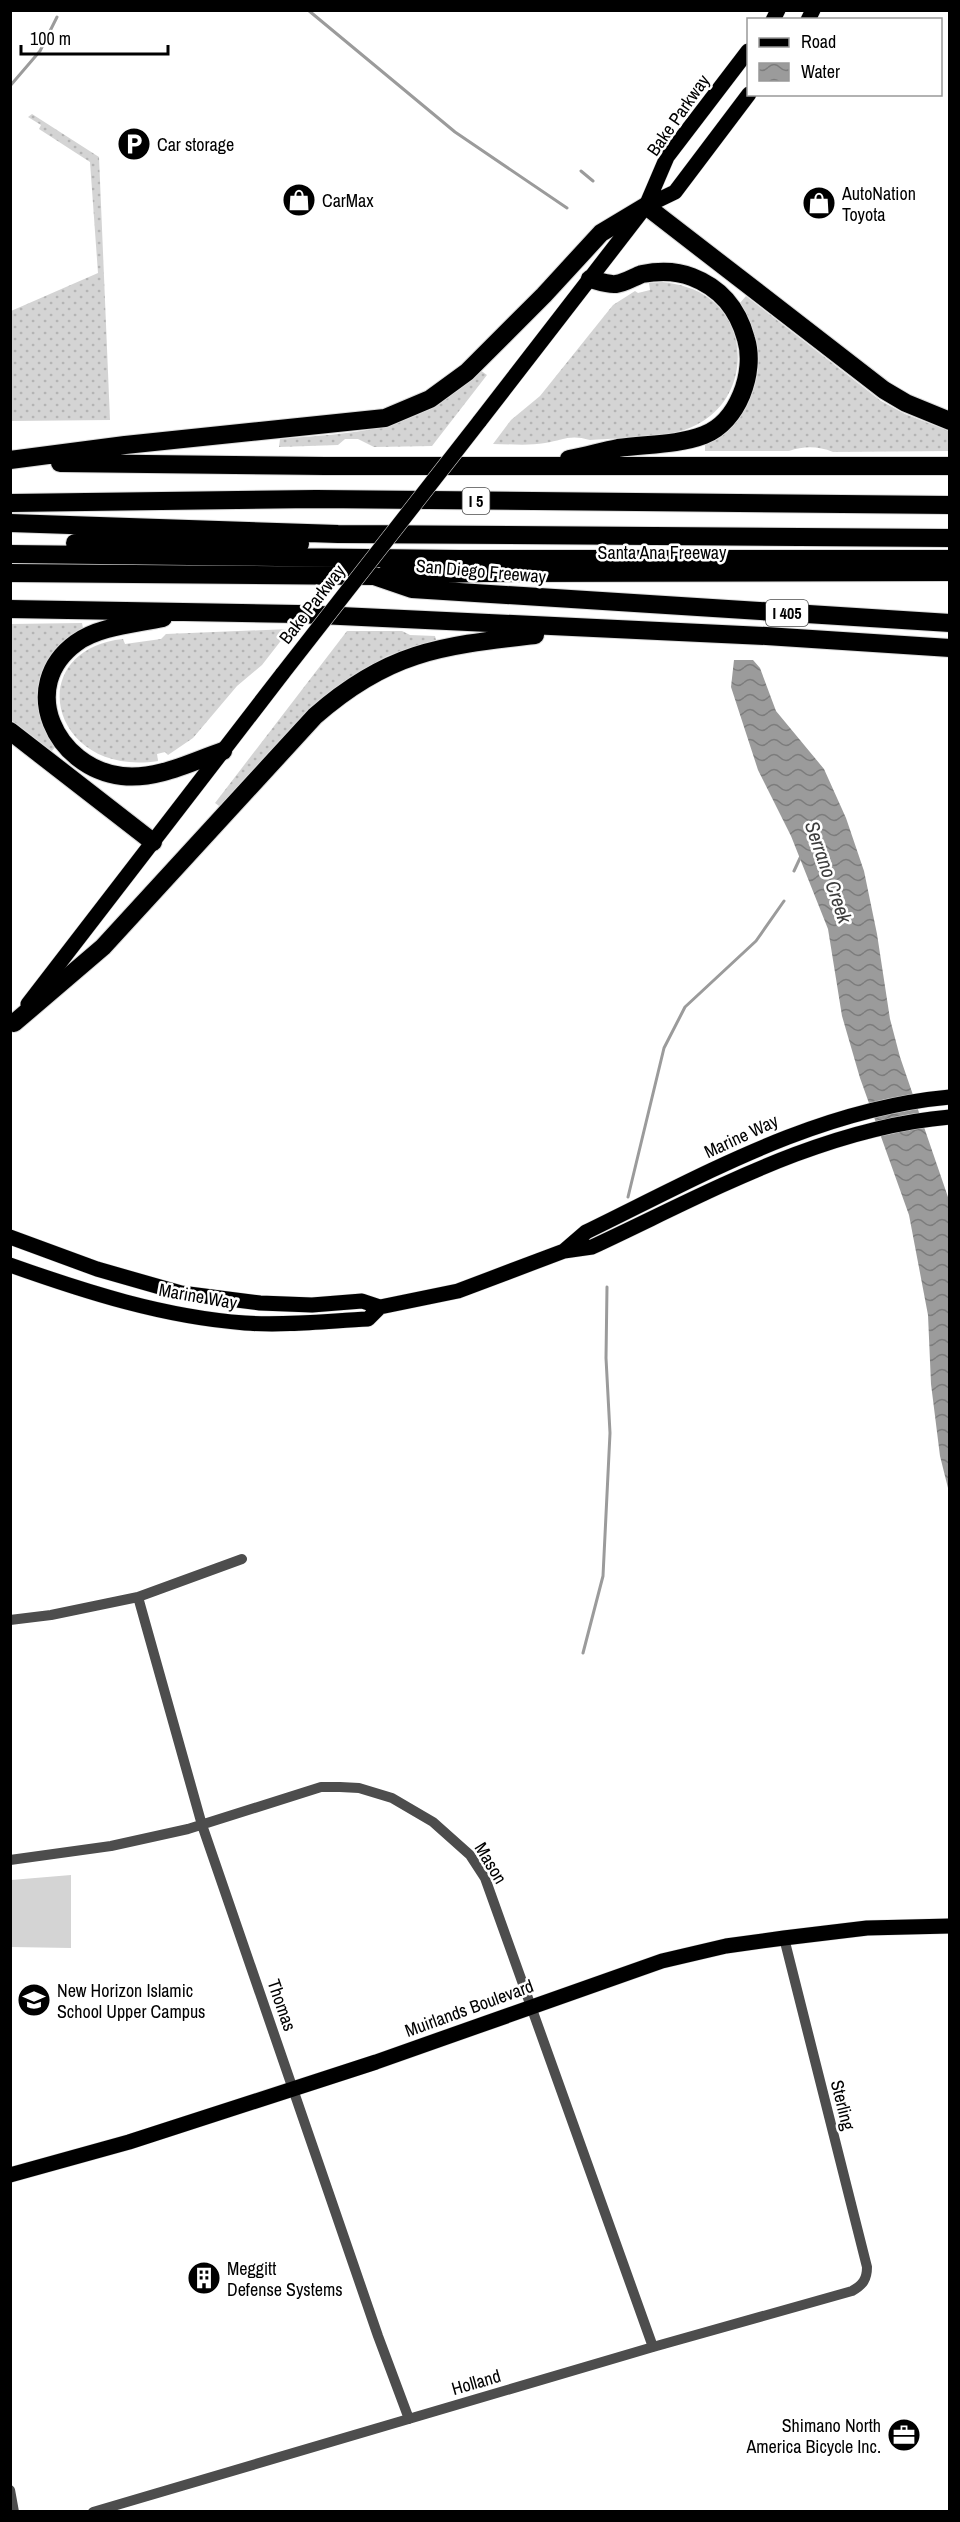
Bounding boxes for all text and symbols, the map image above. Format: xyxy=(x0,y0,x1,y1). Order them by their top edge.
scale bar xyxy=(21,18,168,56)
legend xyxy=(747,18,942,96)
text: 100 m xyxy=(30,26,71,51)
text: Road xyxy=(801,29,836,54)
text: Water xyxy=(801,59,840,84)
street label: Bake Parkway xyxy=(641,69,716,161)
parking icon: Car storage xyxy=(116,126,152,162)
place label: Car storage xyxy=(157,132,234,157)
place label: AutoNation Toyota xyxy=(841,181,916,227)
shop icon: CarMax xyxy=(281,182,317,218)
shop icon: AutoNation Toyota xyxy=(801,185,837,221)
place label: CarMax xyxy=(322,188,374,213)
road number: I 5 xyxy=(462,488,490,514)
street label: Santa Ana Freeway xyxy=(598,540,727,565)
street label: San Diego Freeway xyxy=(415,553,548,589)
street label: Bake Parkway xyxy=(273,559,351,649)
road number: I 405 xyxy=(766,600,808,626)
water label: Serrano Creek xyxy=(799,817,859,928)
street label: Marine Way xyxy=(700,1108,783,1164)
street label: Marine Way xyxy=(157,1277,240,1315)
street label: Mason xyxy=(469,1838,513,1888)
street label: Muirlands Boulevard xyxy=(401,1973,537,2043)
street label: Thomas xyxy=(262,1976,302,2034)
place label: New Horizon Islamic School Upper Campus xyxy=(57,1978,205,2024)
school or university icon: New Horizon Islamic School Upper Campus xyxy=(16,1982,52,2018)
street label: Sterling xyxy=(825,2077,861,2133)
place label: Meggitt Defense Systems xyxy=(227,2256,343,2302)
building icon: Meggitt Defense Systems xyxy=(186,2260,222,2296)
street label: Holland xyxy=(449,2363,503,2401)
place label: Shimano North America Bicycle Inc. xyxy=(745,2413,881,2459)
office icon: Shimano North America Bicycle Inc. xyxy=(886,2417,922,2453)

